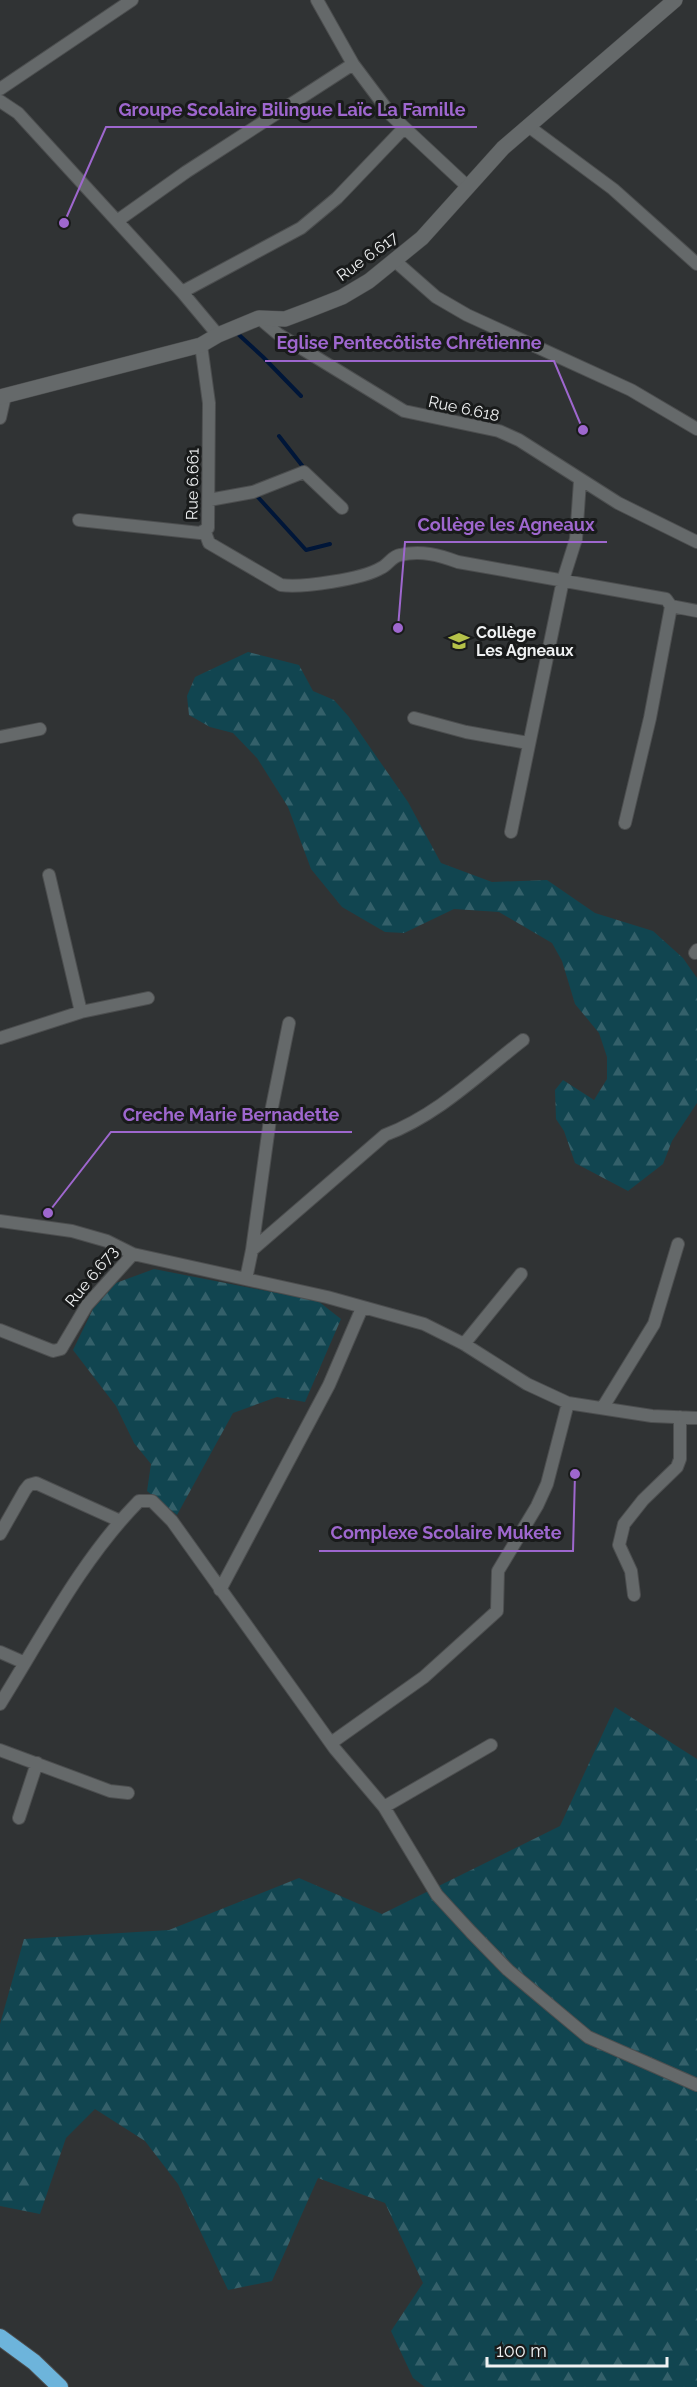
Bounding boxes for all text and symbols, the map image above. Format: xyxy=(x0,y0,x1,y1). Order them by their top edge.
callout: Groupe Scolaire Bilingue Laïc La Famille xyxy=(106,91,477,127)
text: Groupe Scolaire Bilingue Laïc La Famille xyxy=(118,99,466,120)
street label: Rue 6.617 xyxy=(333,228,402,285)
callout: Eglise Pentecôtiste Chrétienne xyxy=(265,325,554,361)
text: Eglise Pentecôtiste Chrétienne xyxy=(276,332,542,353)
street label: Rue 6.618 xyxy=(427,392,501,425)
street label: Rue 6.661 xyxy=(182,448,203,520)
callout: Collège les Agneaux xyxy=(405,506,607,542)
text: Collège les Agneaux xyxy=(418,514,595,535)
place label: Collège Les Agneaux xyxy=(476,623,574,660)
school or university icon: Collège Les Agneaux xyxy=(447,629,471,653)
callout: Creche Marie Bernadette xyxy=(111,1096,352,1132)
text: Creche Marie Bernadette xyxy=(123,1104,339,1125)
street label: Rue 6.673 xyxy=(61,1242,122,1311)
callout: Complexe Scolaire Mukete xyxy=(319,1515,573,1551)
text: Complexe Scolaire Mukete xyxy=(331,1522,562,1543)
scale bar xyxy=(487,2330,667,2368)
text: 100 m xyxy=(496,2340,547,2361)

